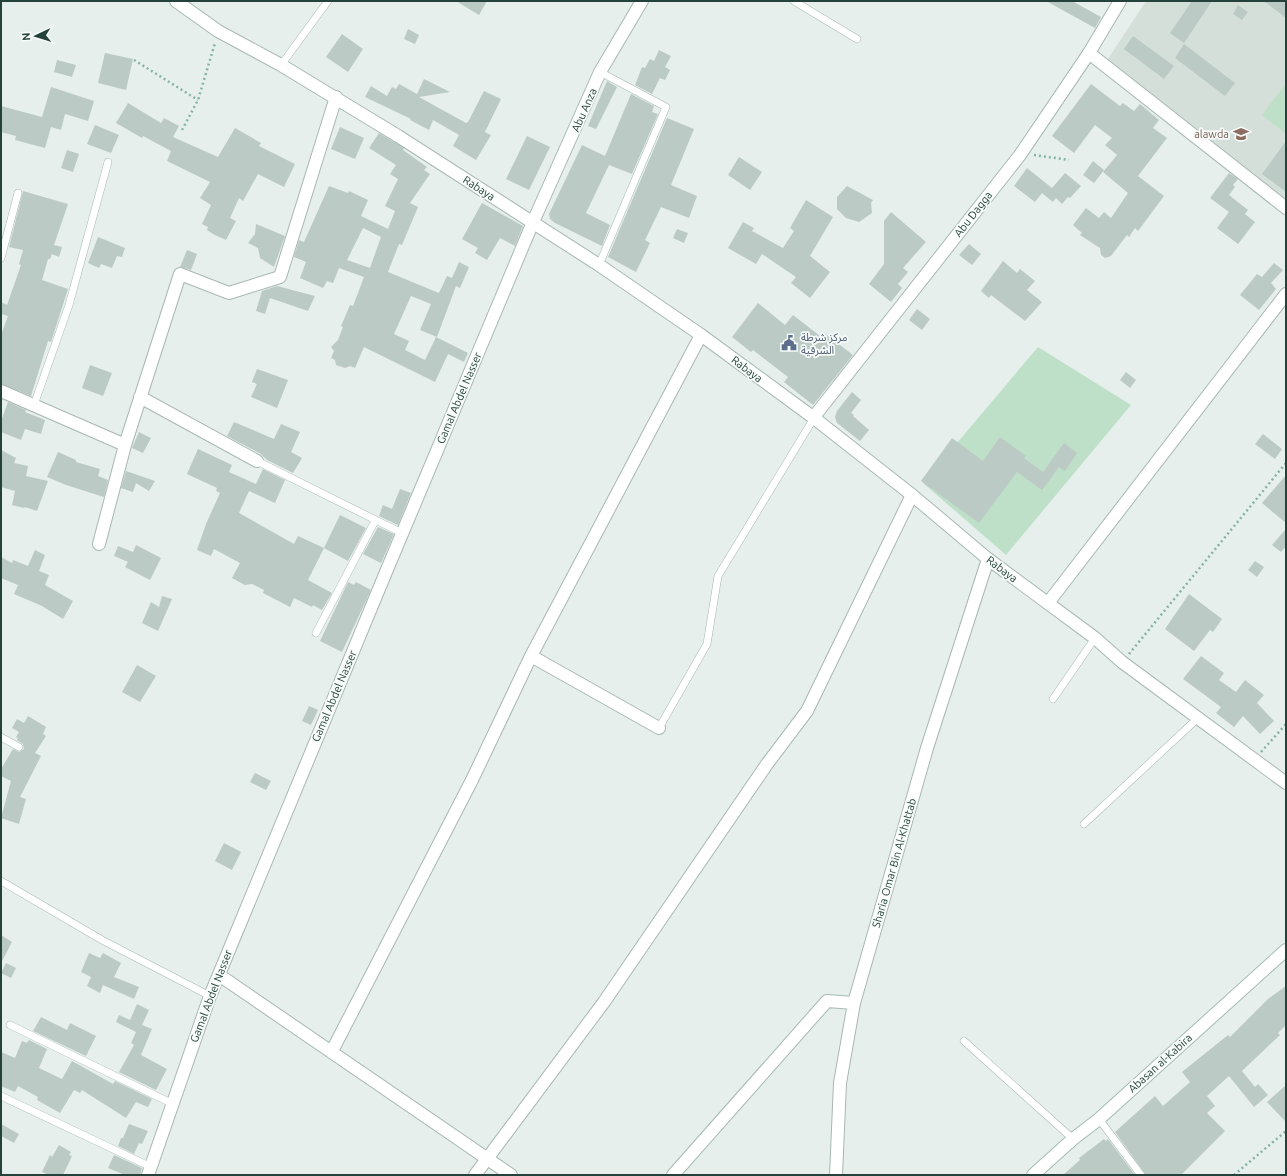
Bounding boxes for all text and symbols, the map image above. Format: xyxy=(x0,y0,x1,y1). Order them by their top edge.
north arrow xyxy=(16,16,56,56)
text: N xyxy=(20,32,32,41)
street label: Abu Anza xyxy=(569,86,599,134)
school or university icon: alawda xyxy=(1232,125,1250,143)
place label: alawda xyxy=(1194,128,1229,140)
street label: Rabaya xyxy=(461,173,497,203)
street label: Abu Dagga xyxy=(952,189,994,239)
place label: مركز شرطة الشرقية xyxy=(801,331,848,357)
public building icon: مركز شرطة الشرقية xyxy=(780,334,798,352)
street label: Gamal Abdel Nasser xyxy=(434,350,484,446)
street label: Rabaya xyxy=(729,354,765,384)
street label: Rabaya xyxy=(984,554,1020,584)
street label: Gamal Abdel Nasser xyxy=(309,648,359,744)
street label: Sharia Omar Bin Al-Khattab xyxy=(870,797,918,929)
street label: Gamal Abdel Nasser xyxy=(188,947,235,1044)
street label: Abasan al-Kabira xyxy=(1126,1031,1194,1095)

